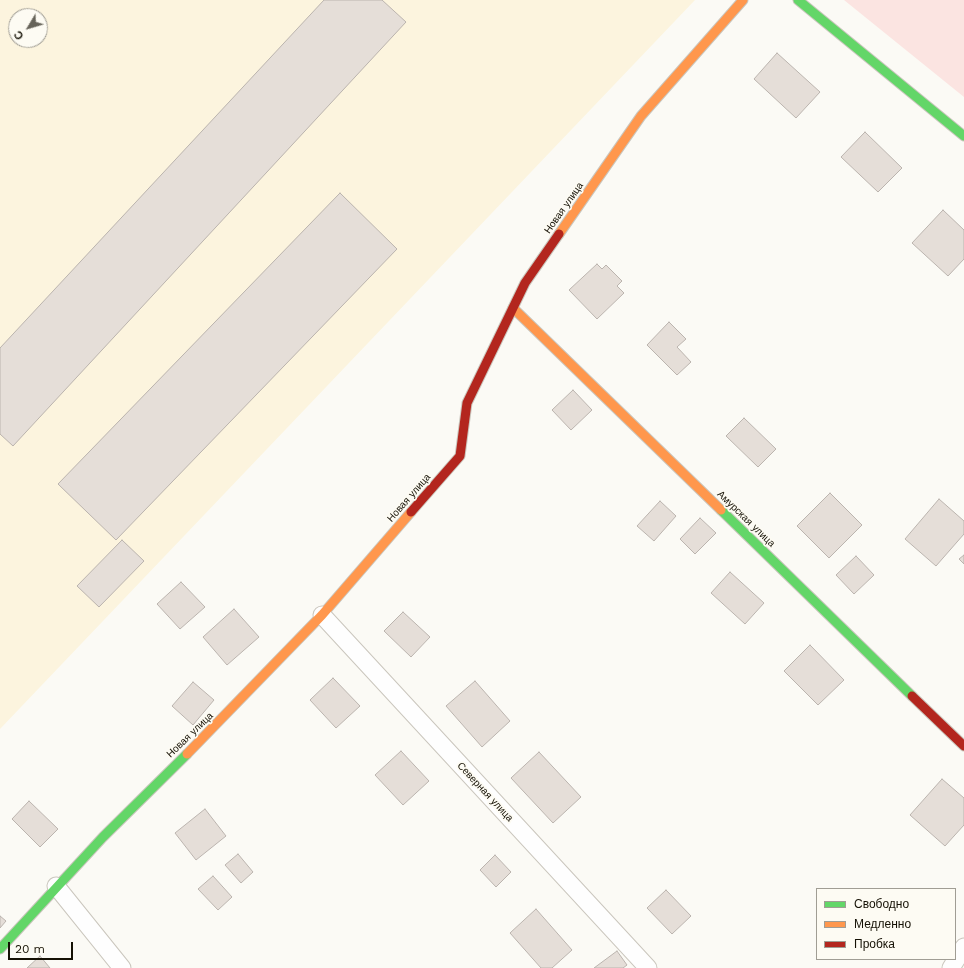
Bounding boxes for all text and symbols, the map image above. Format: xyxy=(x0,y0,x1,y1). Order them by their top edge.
north arrow xyxy=(8,8,48,48)
text: С xyxy=(11,28,27,42)
street label: Новая улица xyxy=(542,180,586,236)
street label: Новая улица xyxy=(385,471,433,525)
street label: Амурская улица xyxy=(715,488,777,550)
street label: Новая улица xyxy=(164,710,216,760)
street label: Северная улица xyxy=(455,760,515,824)
legend xyxy=(816,888,956,960)
text: Свободно xyxy=(854,897,909,911)
text: Медленно xyxy=(854,917,911,931)
scale bar xyxy=(10,934,75,960)
text: Пробка xyxy=(854,937,895,951)
text: 20 m xyxy=(15,942,45,956)

